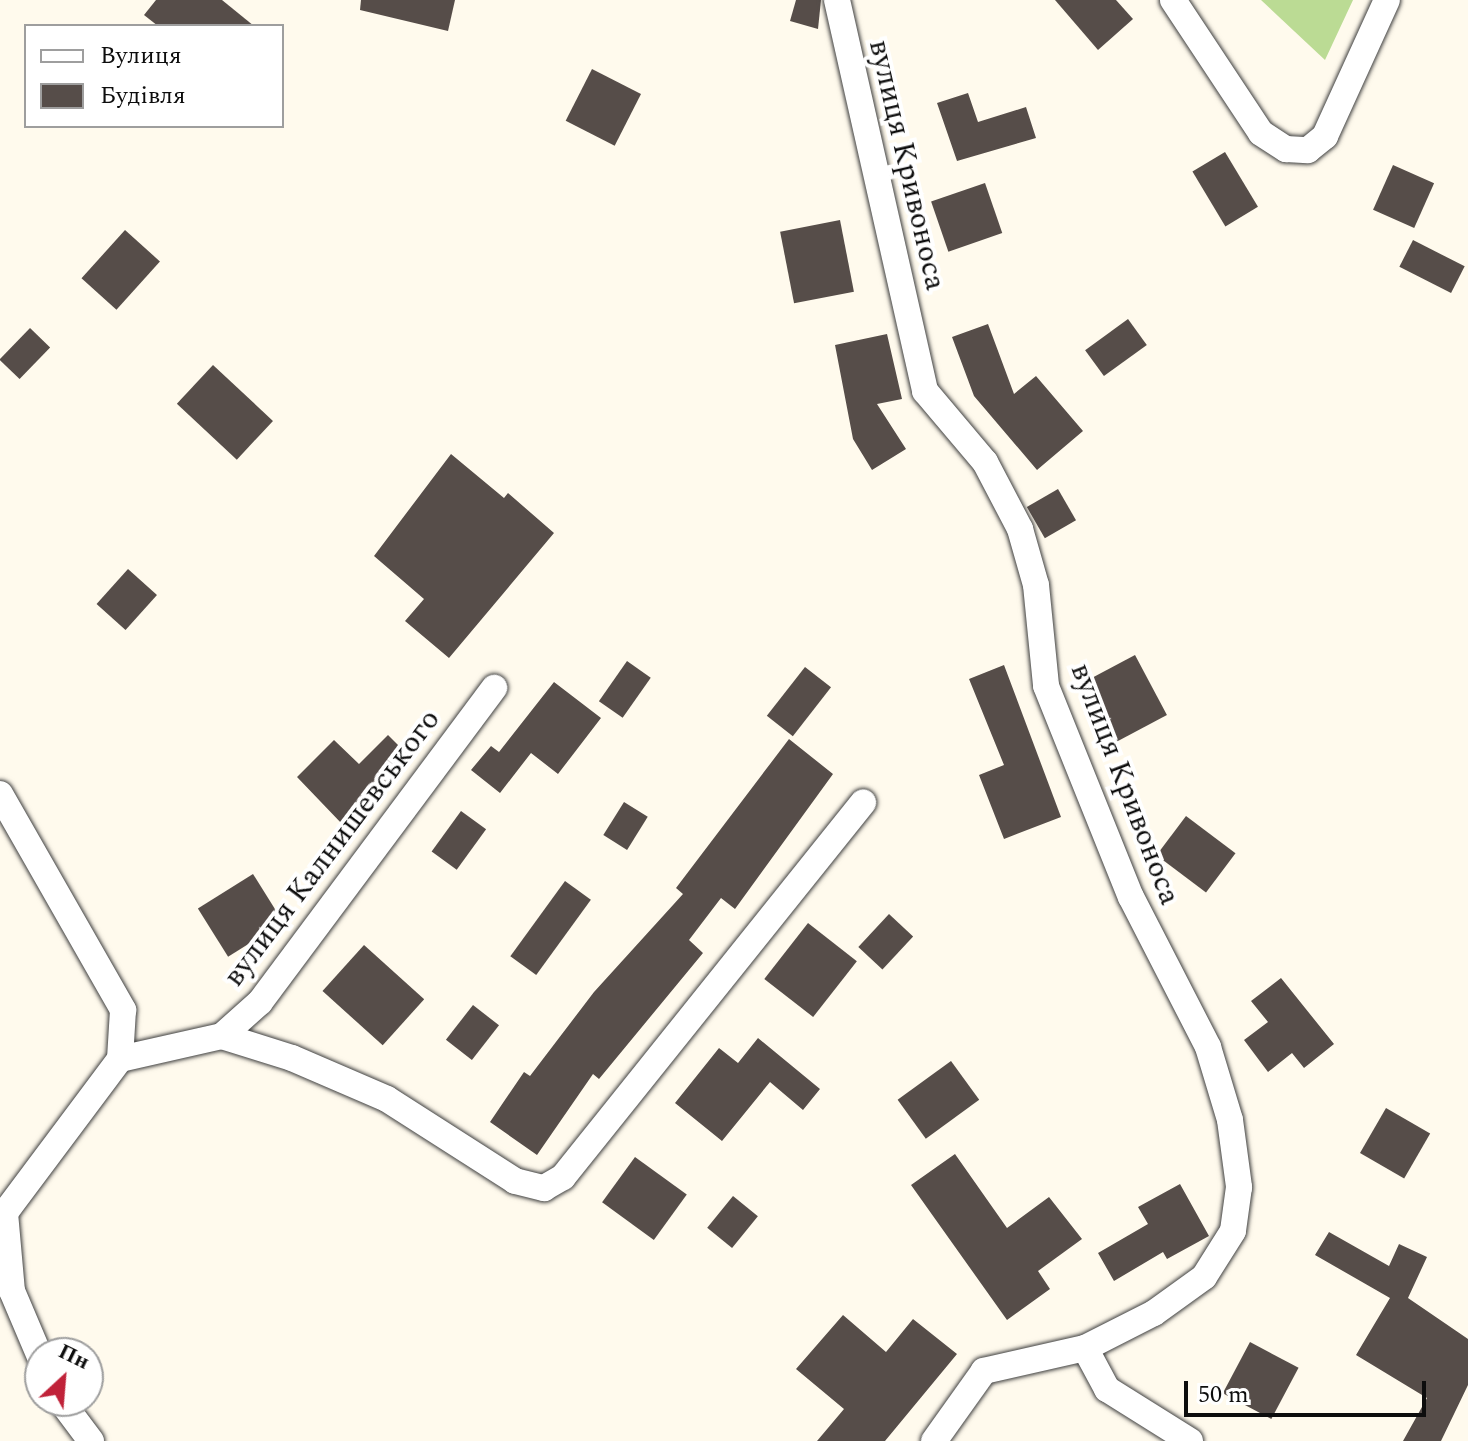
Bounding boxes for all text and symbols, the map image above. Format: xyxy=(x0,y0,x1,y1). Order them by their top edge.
legend xyxy=(24,24,284,128)
street label: вулиця Кривоноса xyxy=(861,36,953,294)
text: Вулиця xyxy=(100,38,182,74)
text: Будівля xyxy=(100,78,186,114)
street label: вулиця Кривоноса xyxy=(1062,658,1188,910)
street label: вулиця Калнишевського xyxy=(216,702,448,994)
text: Пн xyxy=(52,1335,95,1379)
north arrow xyxy=(24,1337,104,1417)
scale bar xyxy=(1188,1365,1430,1415)
text: 50 m xyxy=(1198,1377,1249,1413)

